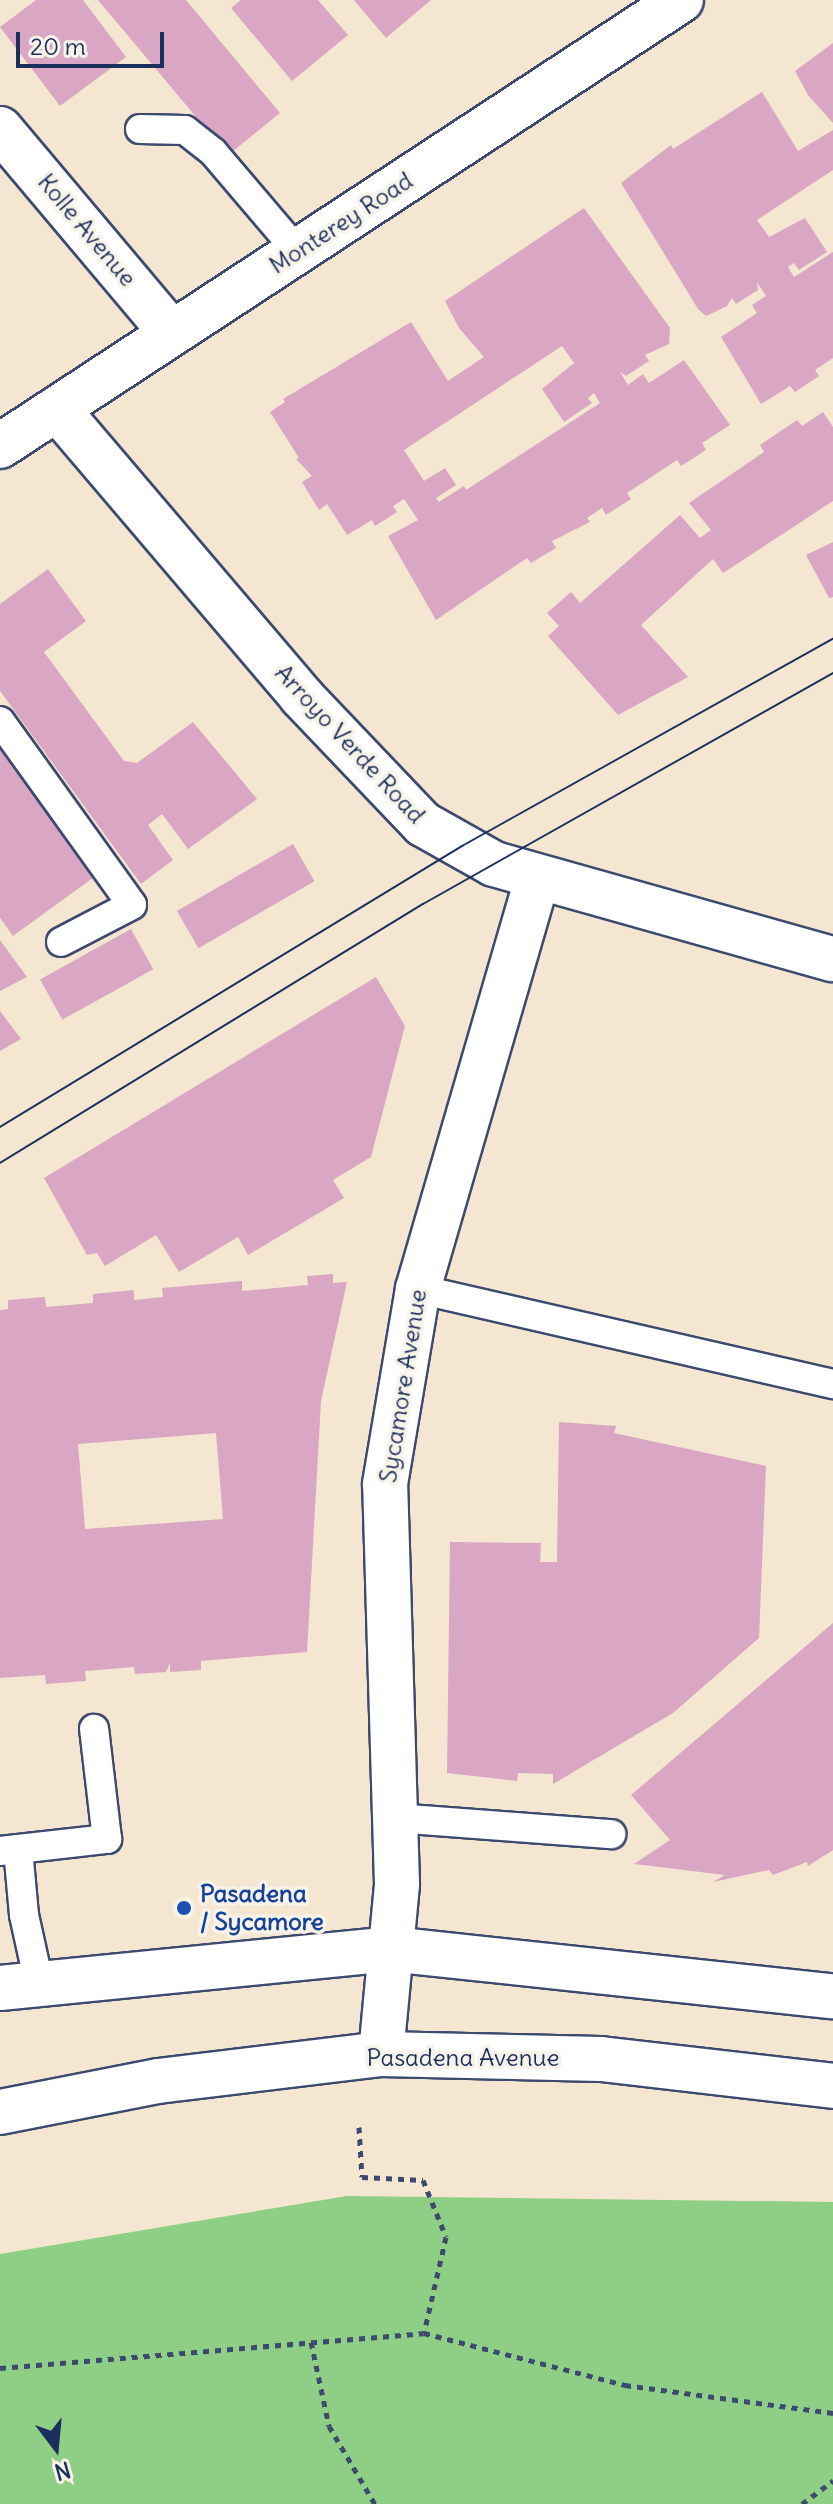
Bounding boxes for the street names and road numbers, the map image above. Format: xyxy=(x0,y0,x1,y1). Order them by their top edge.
street label: Monterey Road xyxy=(264,166,418,280)
street label: Kolle Avenue xyxy=(32,168,142,292)
street label: Arroyo Verde Road xyxy=(269,659,431,829)
street label: Sycamore Avenue xyxy=(373,1287,433,1485)
street label: Pasadena Avenue xyxy=(367,2044,559,2072)

